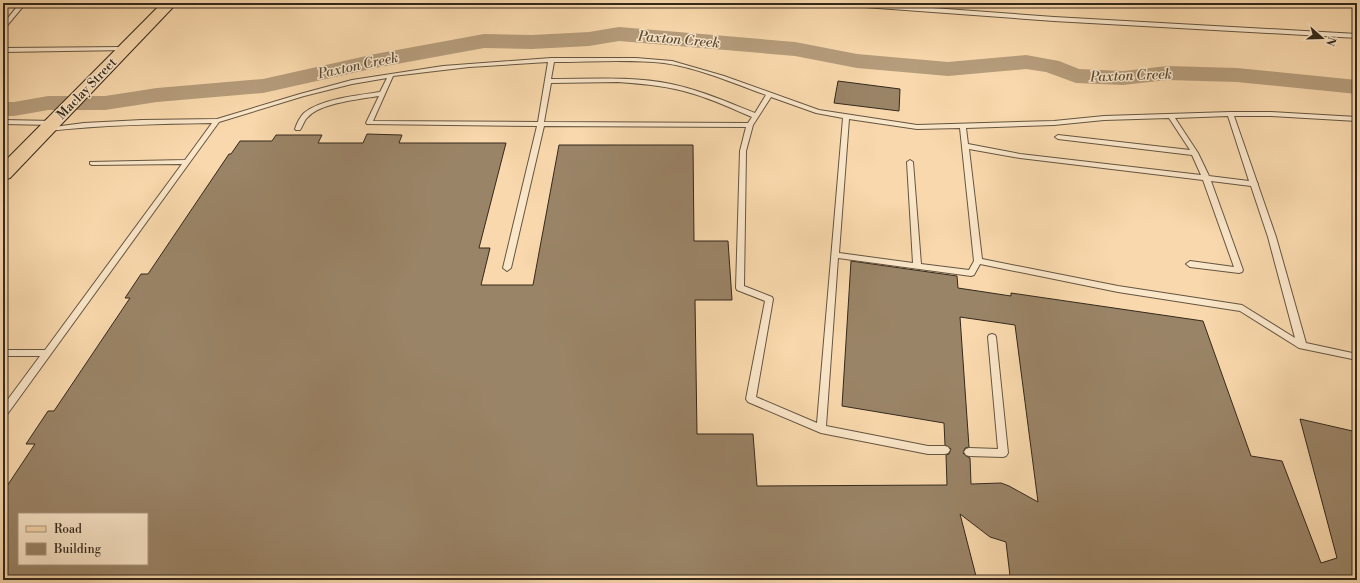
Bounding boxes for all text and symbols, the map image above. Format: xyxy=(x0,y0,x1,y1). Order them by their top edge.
north arrow xyxy=(1302,18,1342,58)
water label: Paxton Creek xyxy=(636,27,720,53)
text: N xyxy=(1322,35,1339,48)
water label: Paxton Creek xyxy=(315,49,400,83)
street label: Maclay Street xyxy=(53,54,120,123)
water label: Paxton Creek xyxy=(1089,66,1172,86)
legend xyxy=(18,513,148,565)
text: Road xyxy=(54,522,82,537)
text: Building xyxy=(53,542,102,557)

